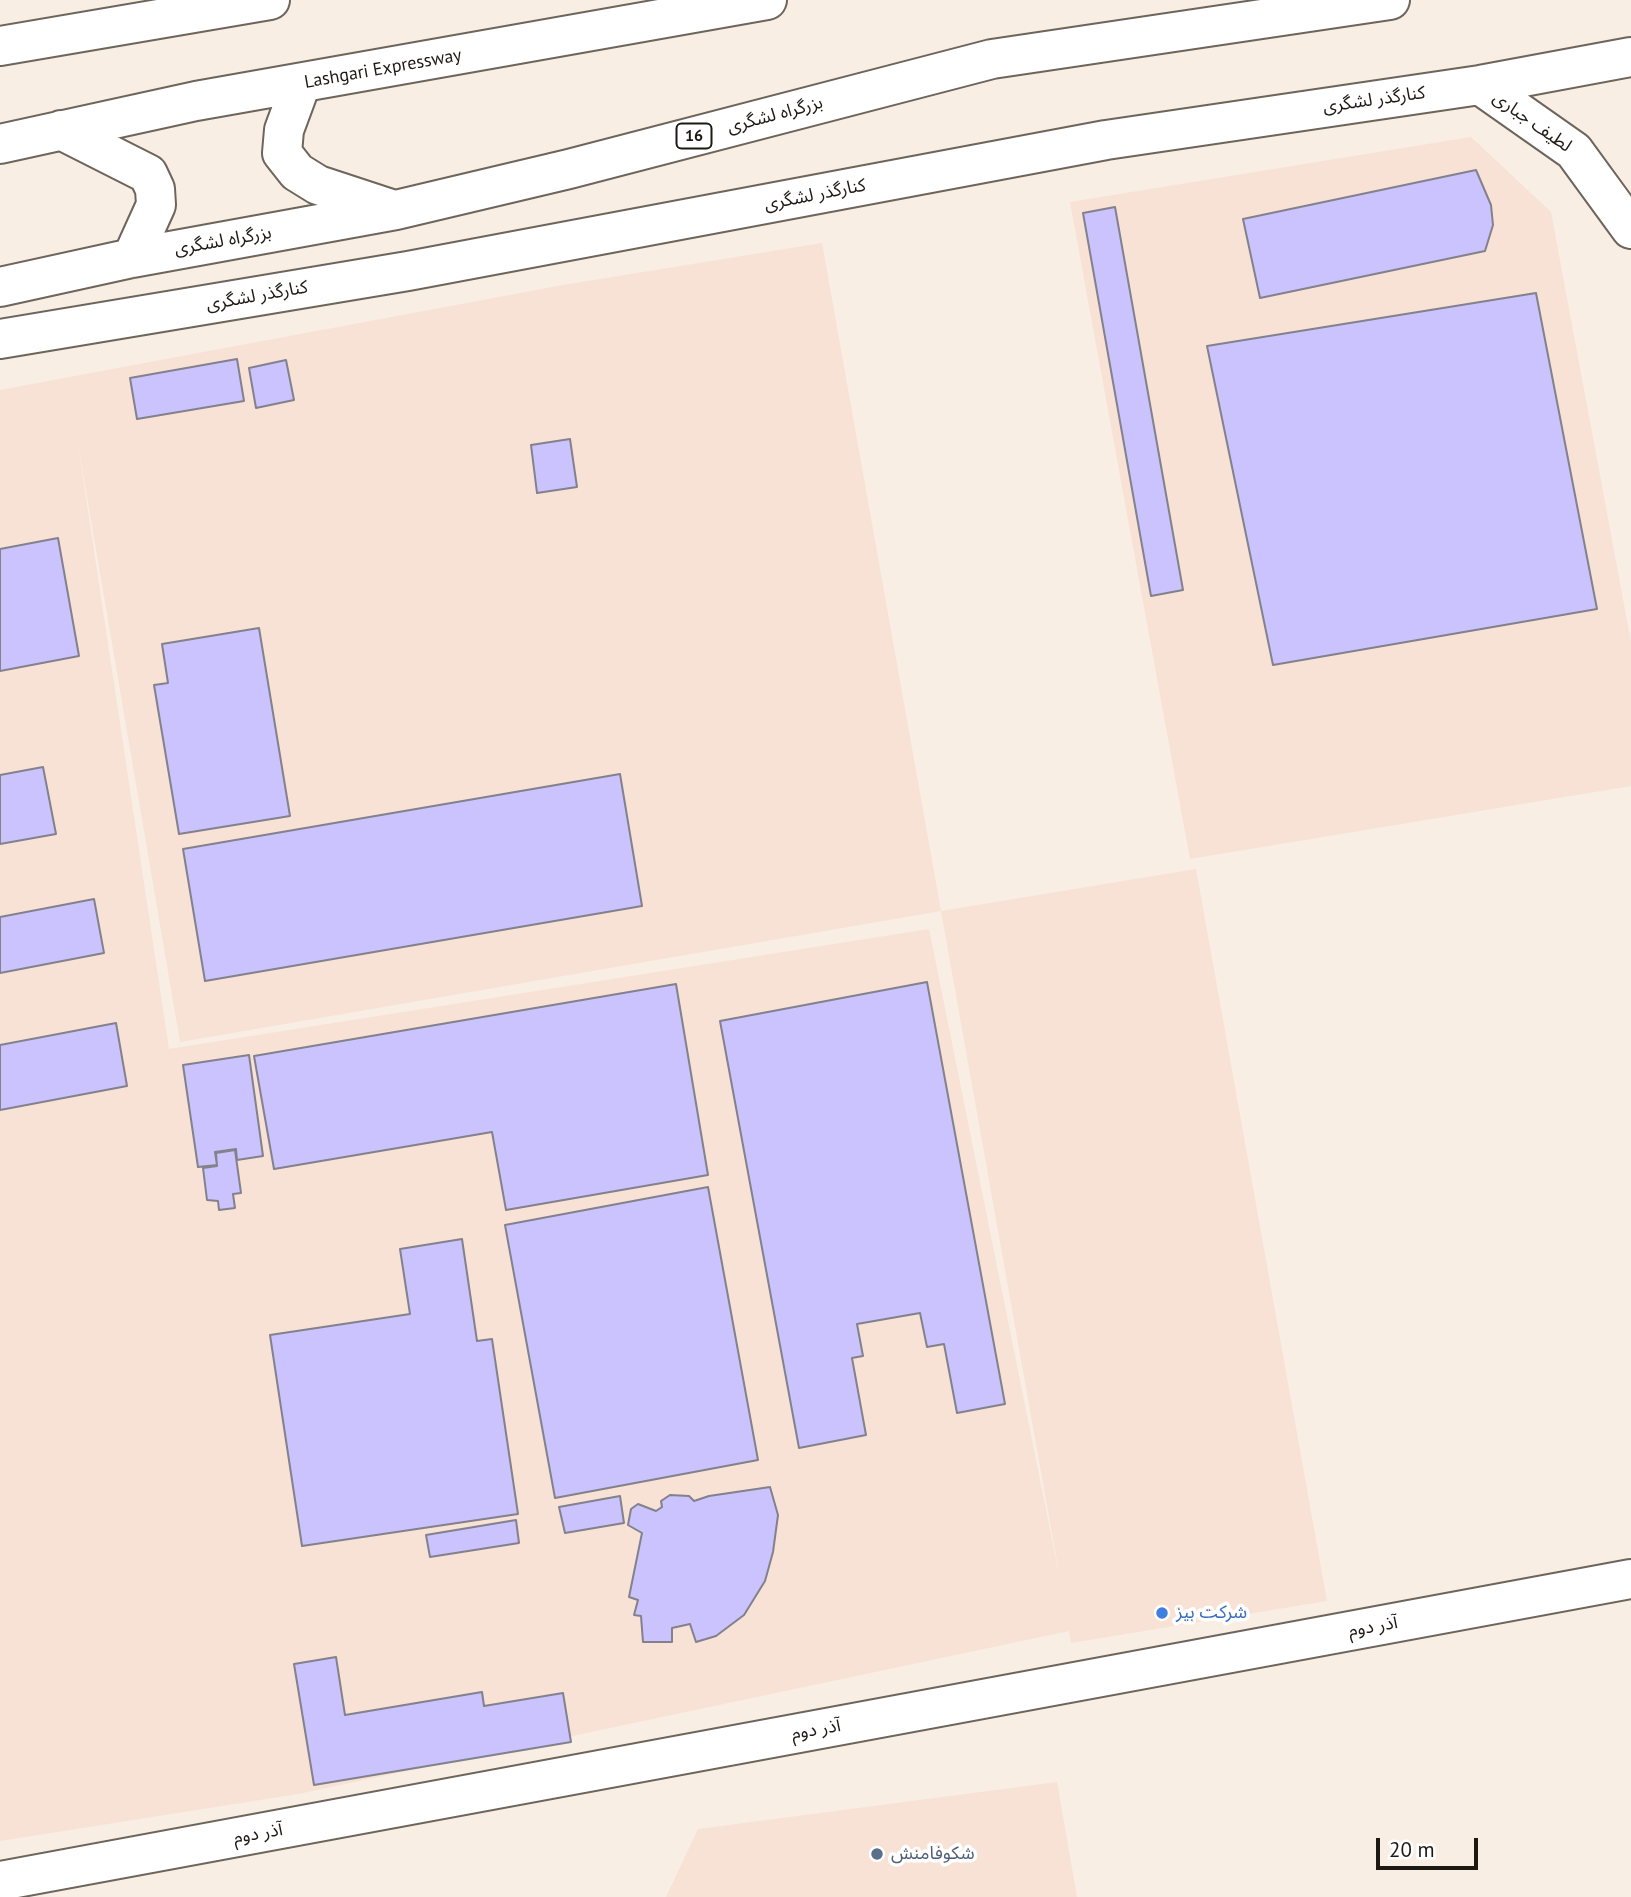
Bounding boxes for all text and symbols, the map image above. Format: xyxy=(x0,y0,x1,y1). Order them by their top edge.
street label: Lashgari Expressway xyxy=(303,45,463,93)
street label: کنارگذر لشگری xyxy=(1321,82,1427,118)
street label: لطیف جباری xyxy=(1489,87,1575,157)
street label: بزرگراه لشگری xyxy=(725,92,825,138)
road number: 16 xyxy=(676,124,712,148)
street label: کنارگذر لشگری xyxy=(762,175,868,215)
street label: بزرگراه لشگری xyxy=(173,222,273,260)
street label: کنارگذر لشگری xyxy=(204,276,310,316)
place label: شرکت بیز xyxy=(1176,1602,1247,1624)
marker: شرکت بیز xyxy=(1154,1605,1170,1621)
street label: آذر دوم xyxy=(1347,1612,1399,1642)
street label: آذر دوم xyxy=(790,1715,842,1745)
street label: آذر دوم xyxy=(232,1819,284,1849)
scale bar xyxy=(1379,1824,1480,1868)
text: 20 m xyxy=(1389,1836,1435,1863)
place label: شکوفامنش xyxy=(891,1843,975,1865)
marker: شکوفامنش xyxy=(869,1846,885,1862)

